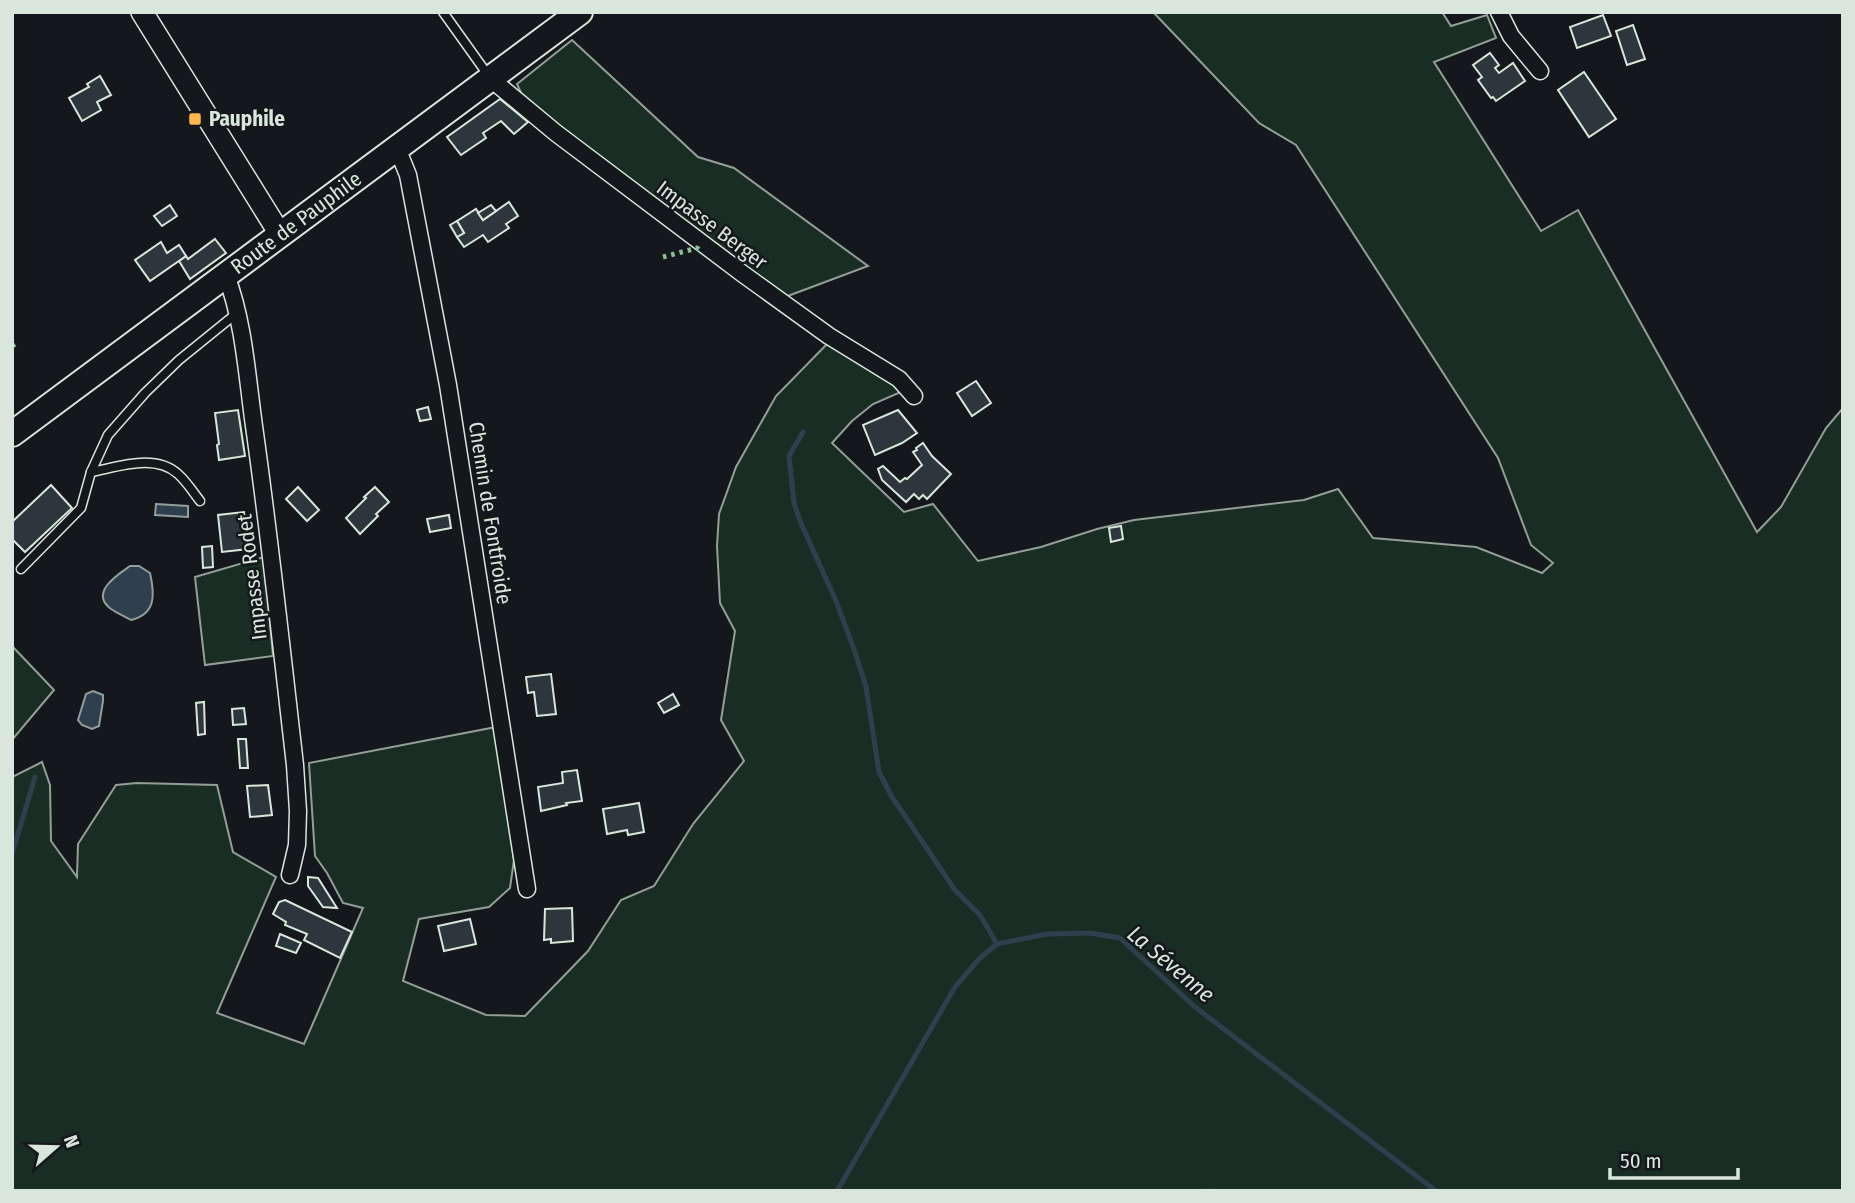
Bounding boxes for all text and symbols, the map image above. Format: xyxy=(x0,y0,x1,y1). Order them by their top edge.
place label: Pauphile xyxy=(209,106,285,132)
marker: Pauphile xyxy=(187,111,203,127)
street label: Route de Pauphile xyxy=(226,166,367,280)
street label: Impasse Berger xyxy=(651,175,773,275)
street label: Chemin de Fontfroide xyxy=(463,420,517,606)
street label: Impasse Rodet xyxy=(231,513,273,641)
water label: La Sévenne xyxy=(1122,920,1220,1008)
north arrow xyxy=(21,1112,91,1182)
text: N xyxy=(59,1132,84,1151)
scale bar xyxy=(1610,1136,1738,1180)
text: 50 m xyxy=(1620,1148,1662,1174)

